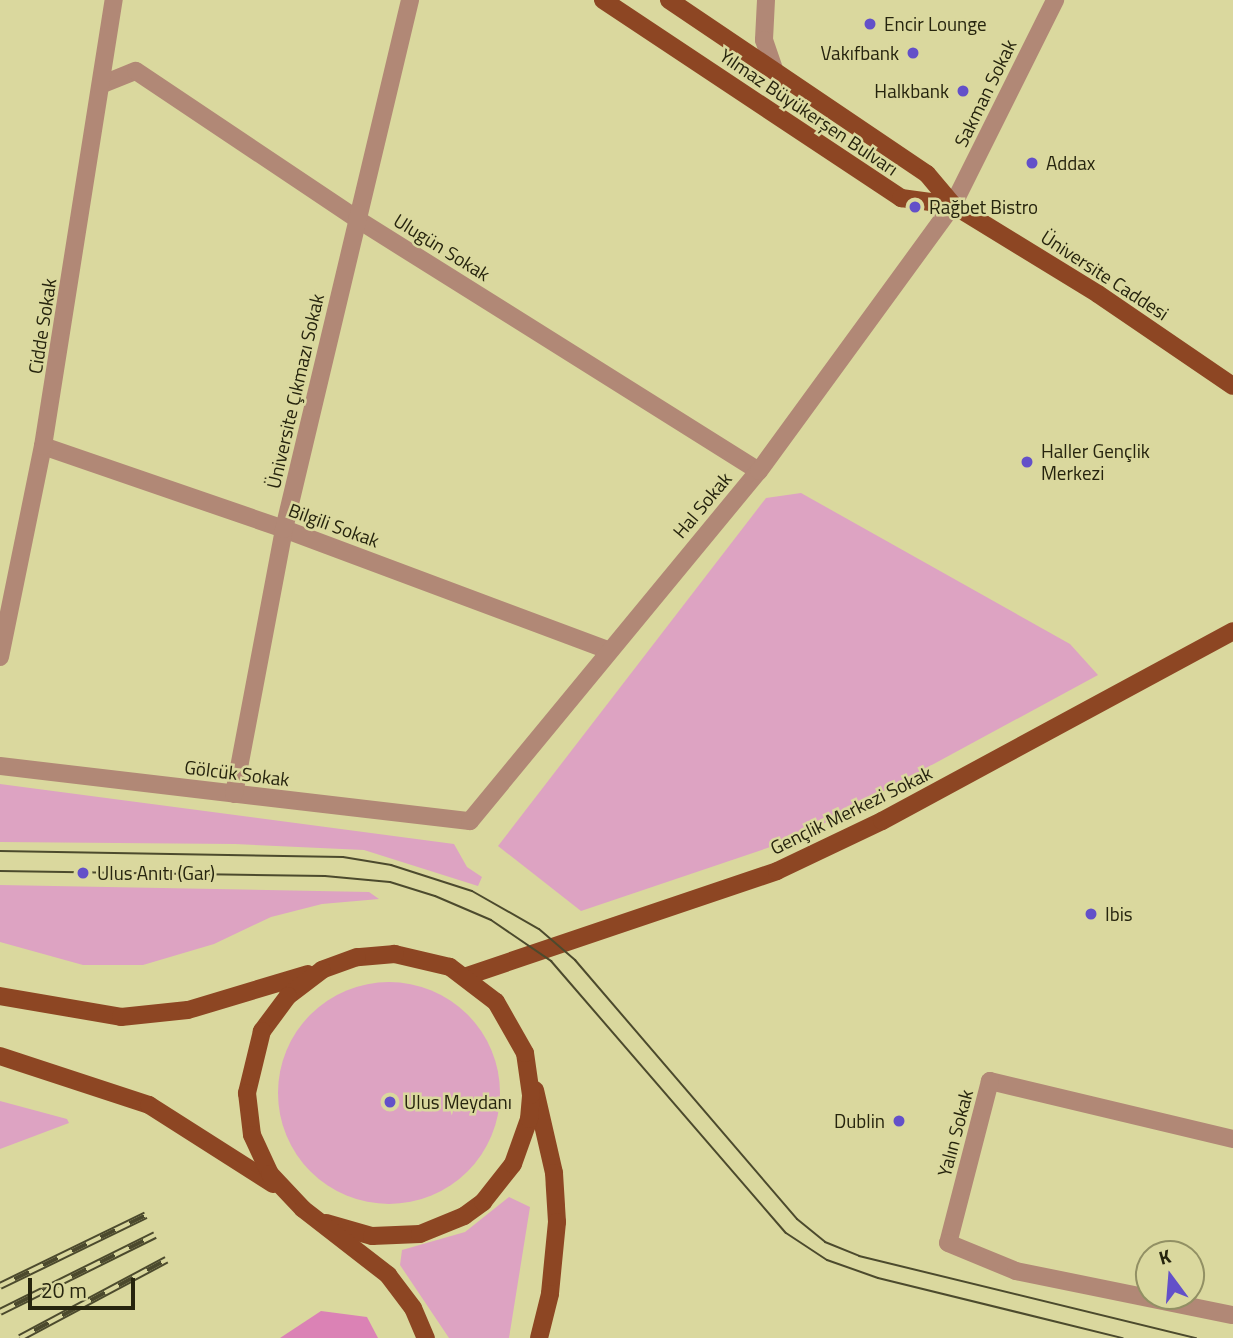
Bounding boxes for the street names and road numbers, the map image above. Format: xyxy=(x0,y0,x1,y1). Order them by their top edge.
street label: Sakman Sokak xyxy=(949,36,1021,150)
street label: Yılmaz Büyükerşen Bulvarı xyxy=(716,44,902,180)
street label: Ulugün Sokak xyxy=(390,208,494,286)
street label: Üniversite Caddesi xyxy=(1037,225,1173,325)
street label: Cidde Sokak xyxy=(23,277,61,375)
street label: Üniversite Çıkmazı Sokak xyxy=(261,291,329,491)
street label: Hal Sokak xyxy=(668,467,736,543)
street label: Bilgili Sokak xyxy=(286,498,382,552)
street label: Gölcük Sokak xyxy=(183,755,291,791)
street label: Gençlik Merkezi Sokak xyxy=(766,761,936,859)
street label: Yalın Sokak xyxy=(932,1087,978,1179)

